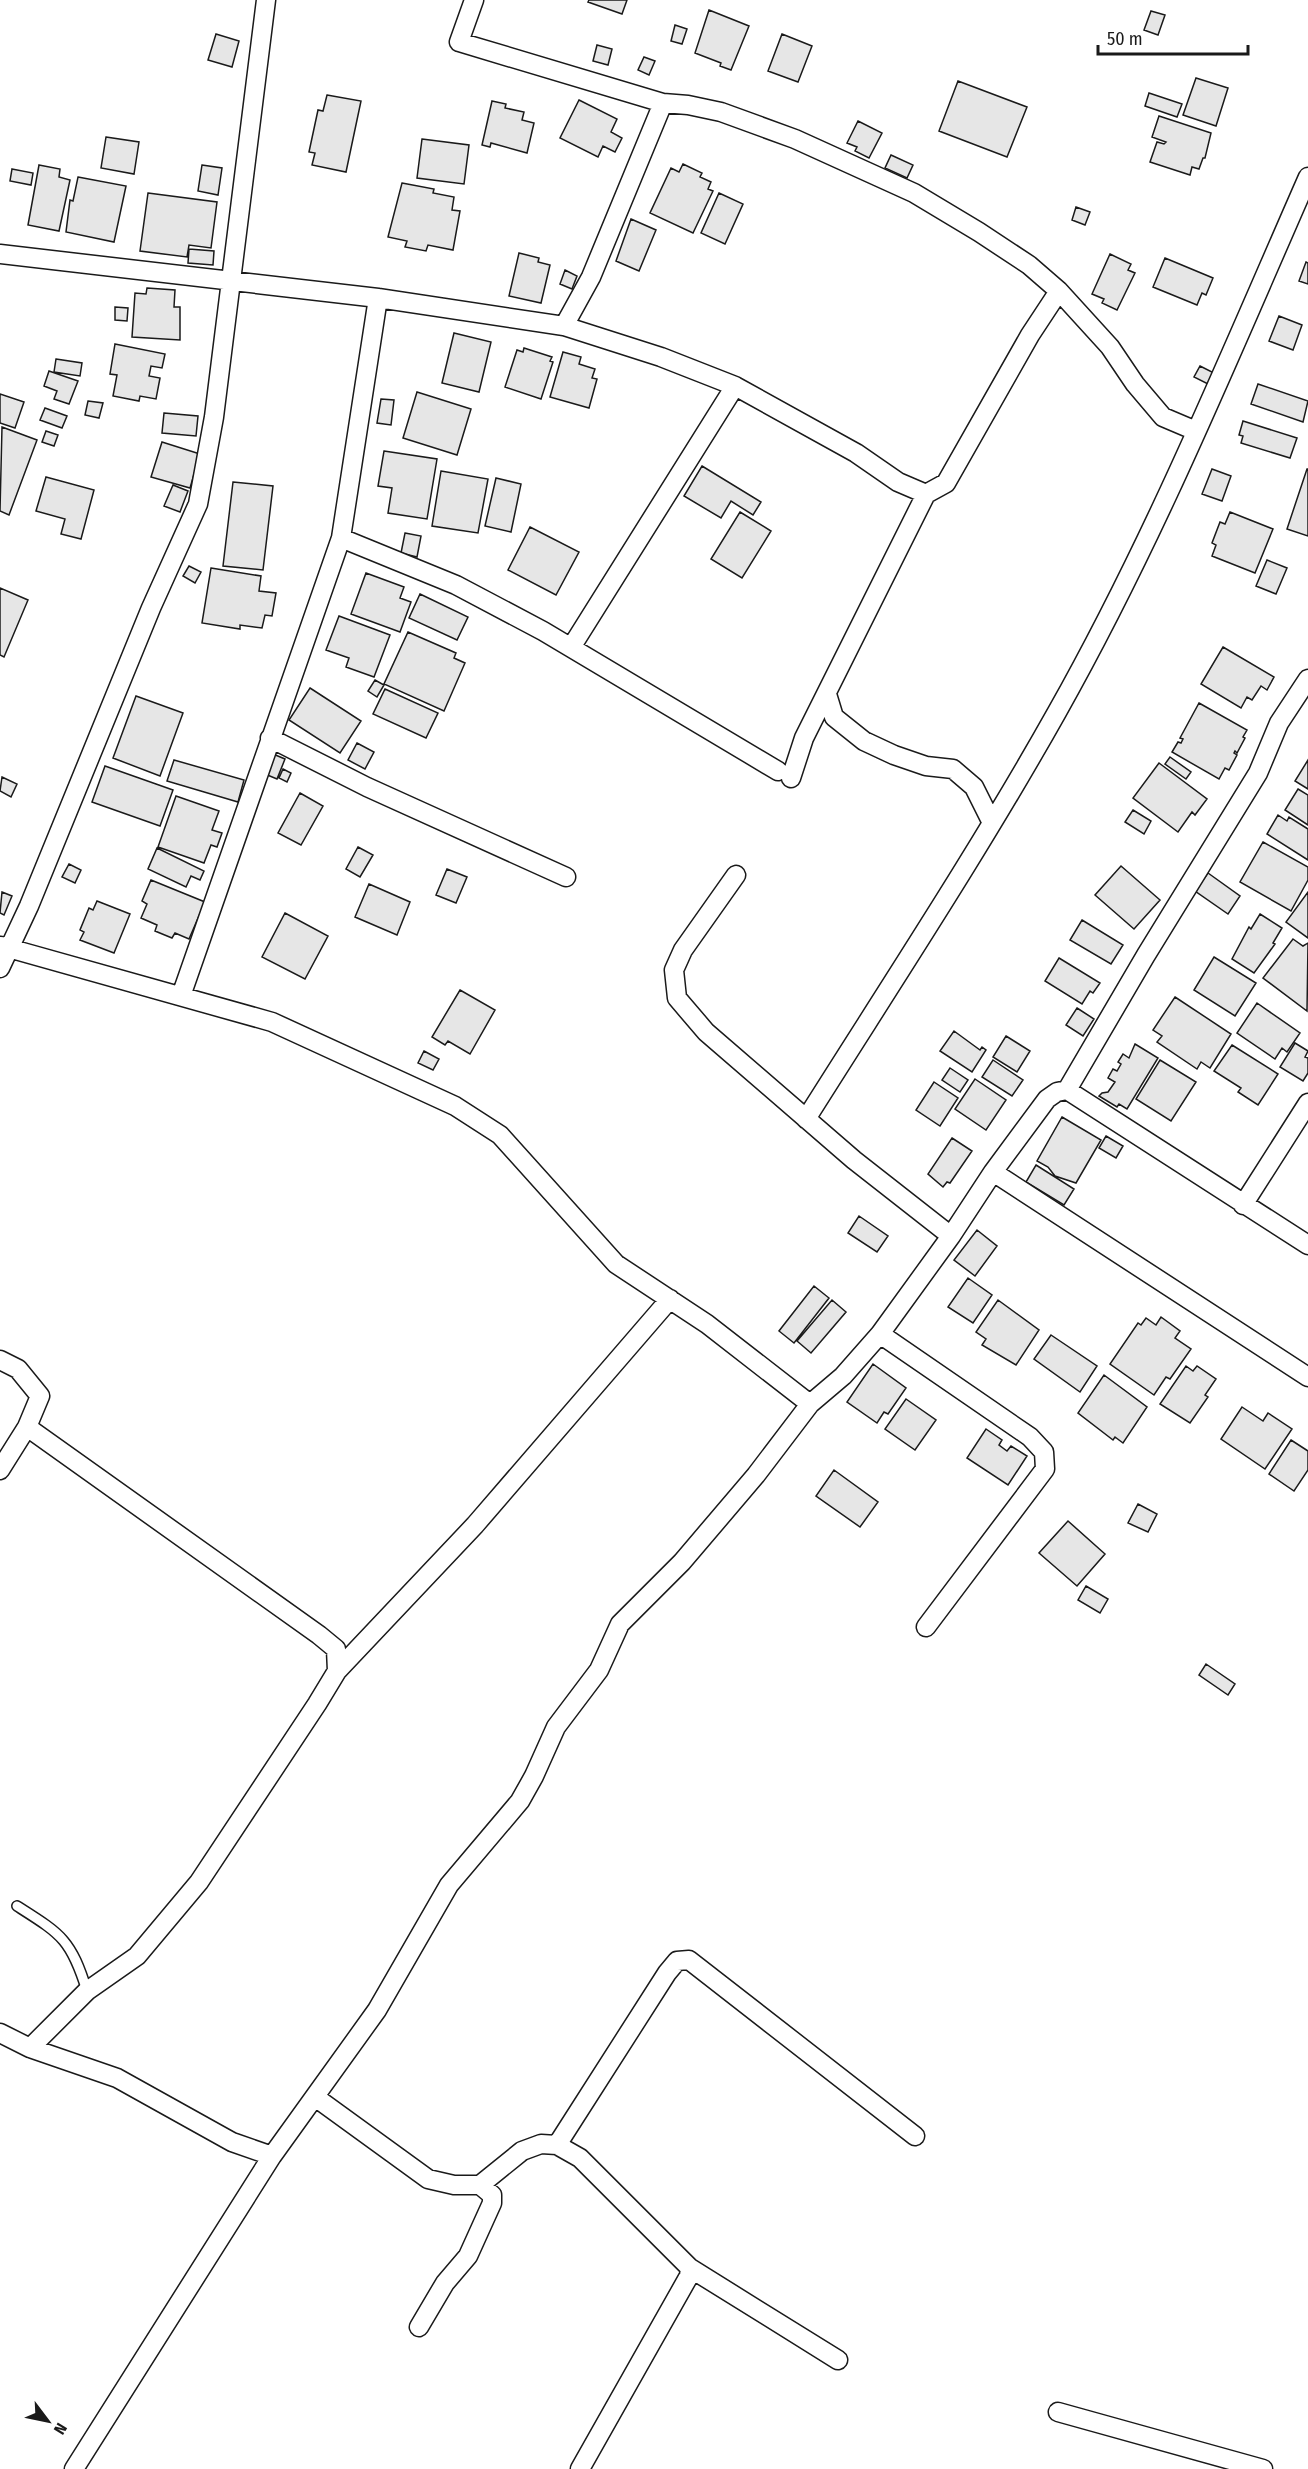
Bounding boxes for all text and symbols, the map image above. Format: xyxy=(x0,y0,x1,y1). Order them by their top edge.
scale bar xyxy=(1098,18,1248,56)
text: 50 m xyxy=(1107,28,1143,50)
north arrow xyxy=(18,2391,78,2451)
text: N xyxy=(50,2420,71,2438)

